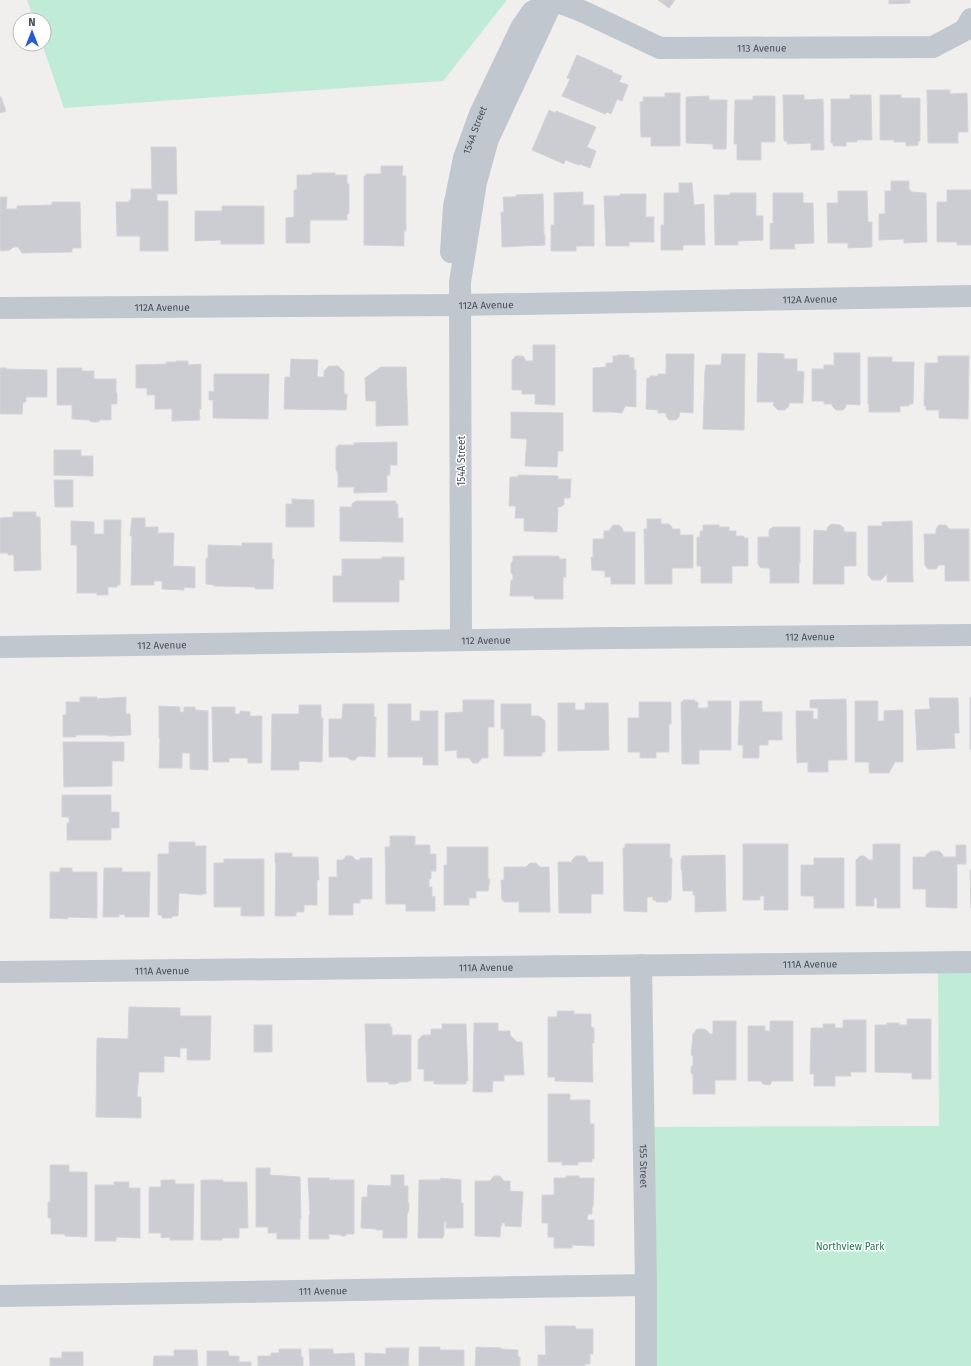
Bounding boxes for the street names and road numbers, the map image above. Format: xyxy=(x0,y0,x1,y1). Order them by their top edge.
street label: 113 Avenue xyxy=(737,43,786,55)
street label: 154A Street xyxy=(461,104,490,156)
street label: 112A Avenue xyxy=(782,293,838,306)
street label: 112A Avenue xyxy=(458,299,514,312)
street label: 112A Avenue xyxy=(134,302,190,314)
street label: 154A Street xyxy=(456,436,468,486)
street label: 112 Avenue xyxy=(785,631,835,644)
street label: 112 Avenue xyxy=(461,635,511,647)
street label: 112 Avenue xyxy=(137,639,187,652)
street label: 111A Avenue xyxy=(783,958,837,971)
street label: 111A Avenue xyxy=(459,962,513,974)
street label: 111A Avenue xyxy=(135,965,189,978)
street label: 155 Street xyxy=(637,1144,649,1189)
street label: 111 Avenue xyxy=(299,1285,347,1298)

